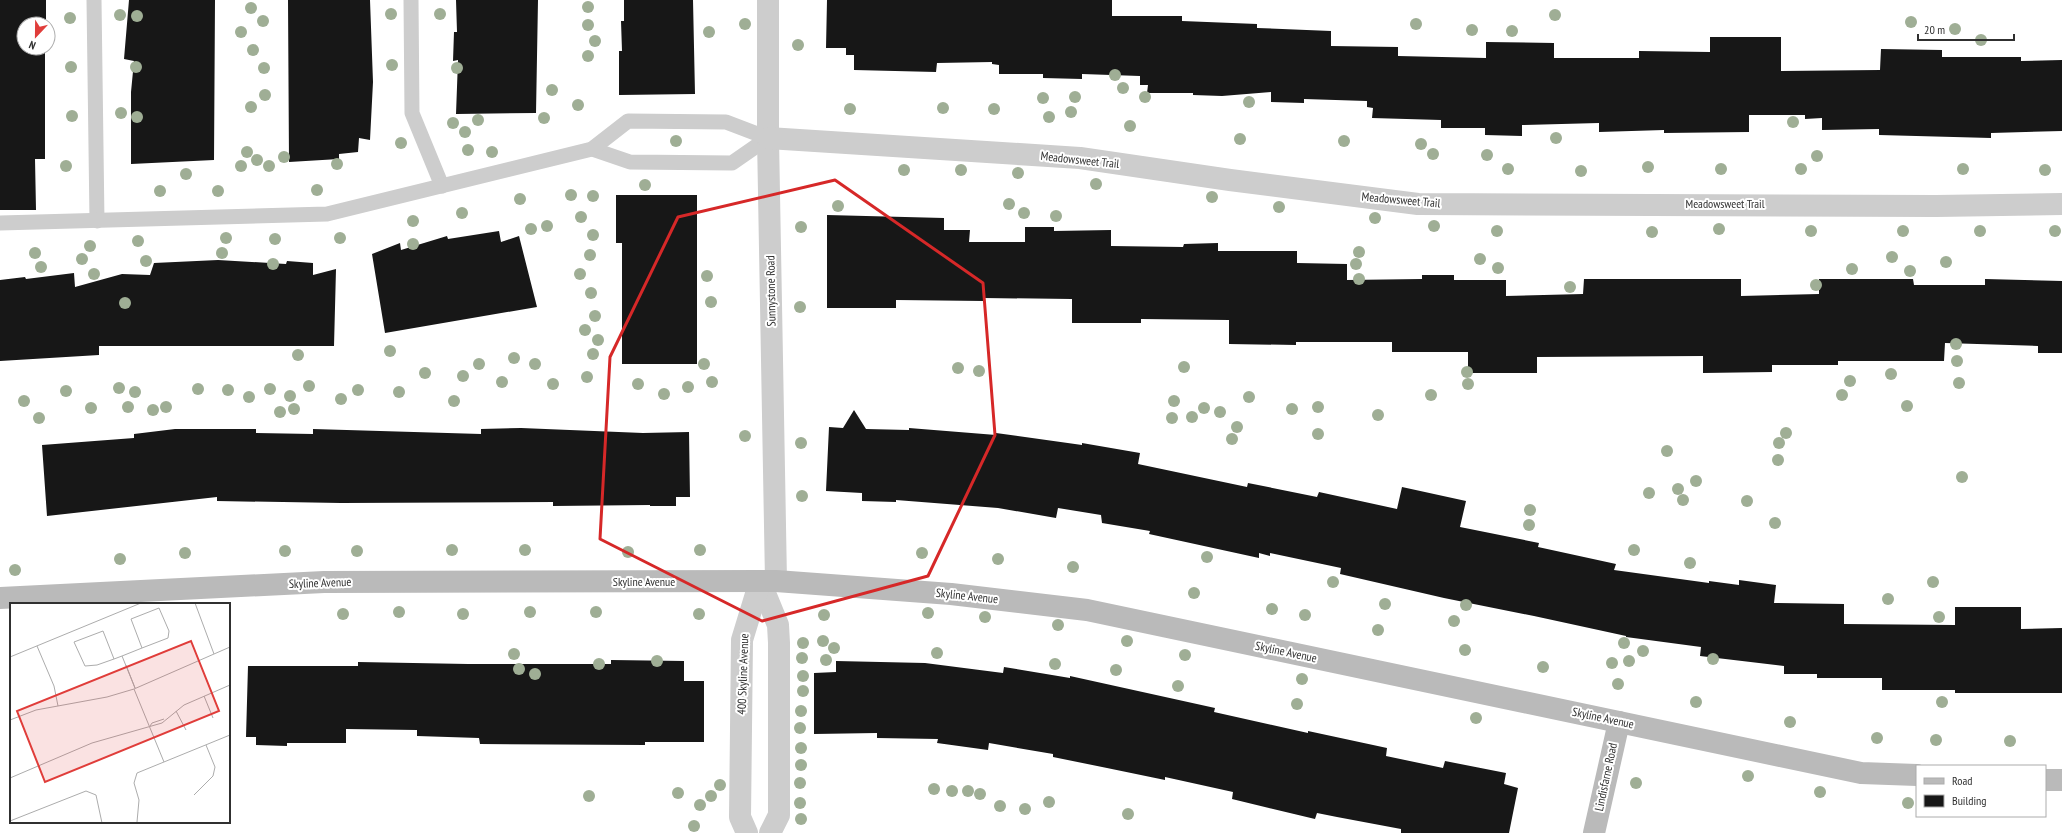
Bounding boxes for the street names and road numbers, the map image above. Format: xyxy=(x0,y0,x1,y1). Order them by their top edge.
street label: Meadowsweet Trail xyxy=(1040,148,1120,171)
street label: Meadowsweet Trail xyxy=(1361,189,1441,210)
street label: Meadowsweet Trail xyxy=(1686,196,1765,211)
street label: Sunnystone Road xyxy=(762,255,779,327)
street label: Skyline Avenue xyxy=(288,574,352,591)
street label: Skyline Avenue xyxy=(613,574,675,589)
street label: Skyline Avenue xyxy=(935,585,999,606)
street label: 400 Skyline Avenue xyxy=(734,633,751,715)
street label: Skyline Avenue xyxy=(1254,638,1318,665)
street label: Skyline Avenue xyxy=(1571,704,1635,731)
street label: Lindisfarne Road xyxy=(1591,742,1620,812)

